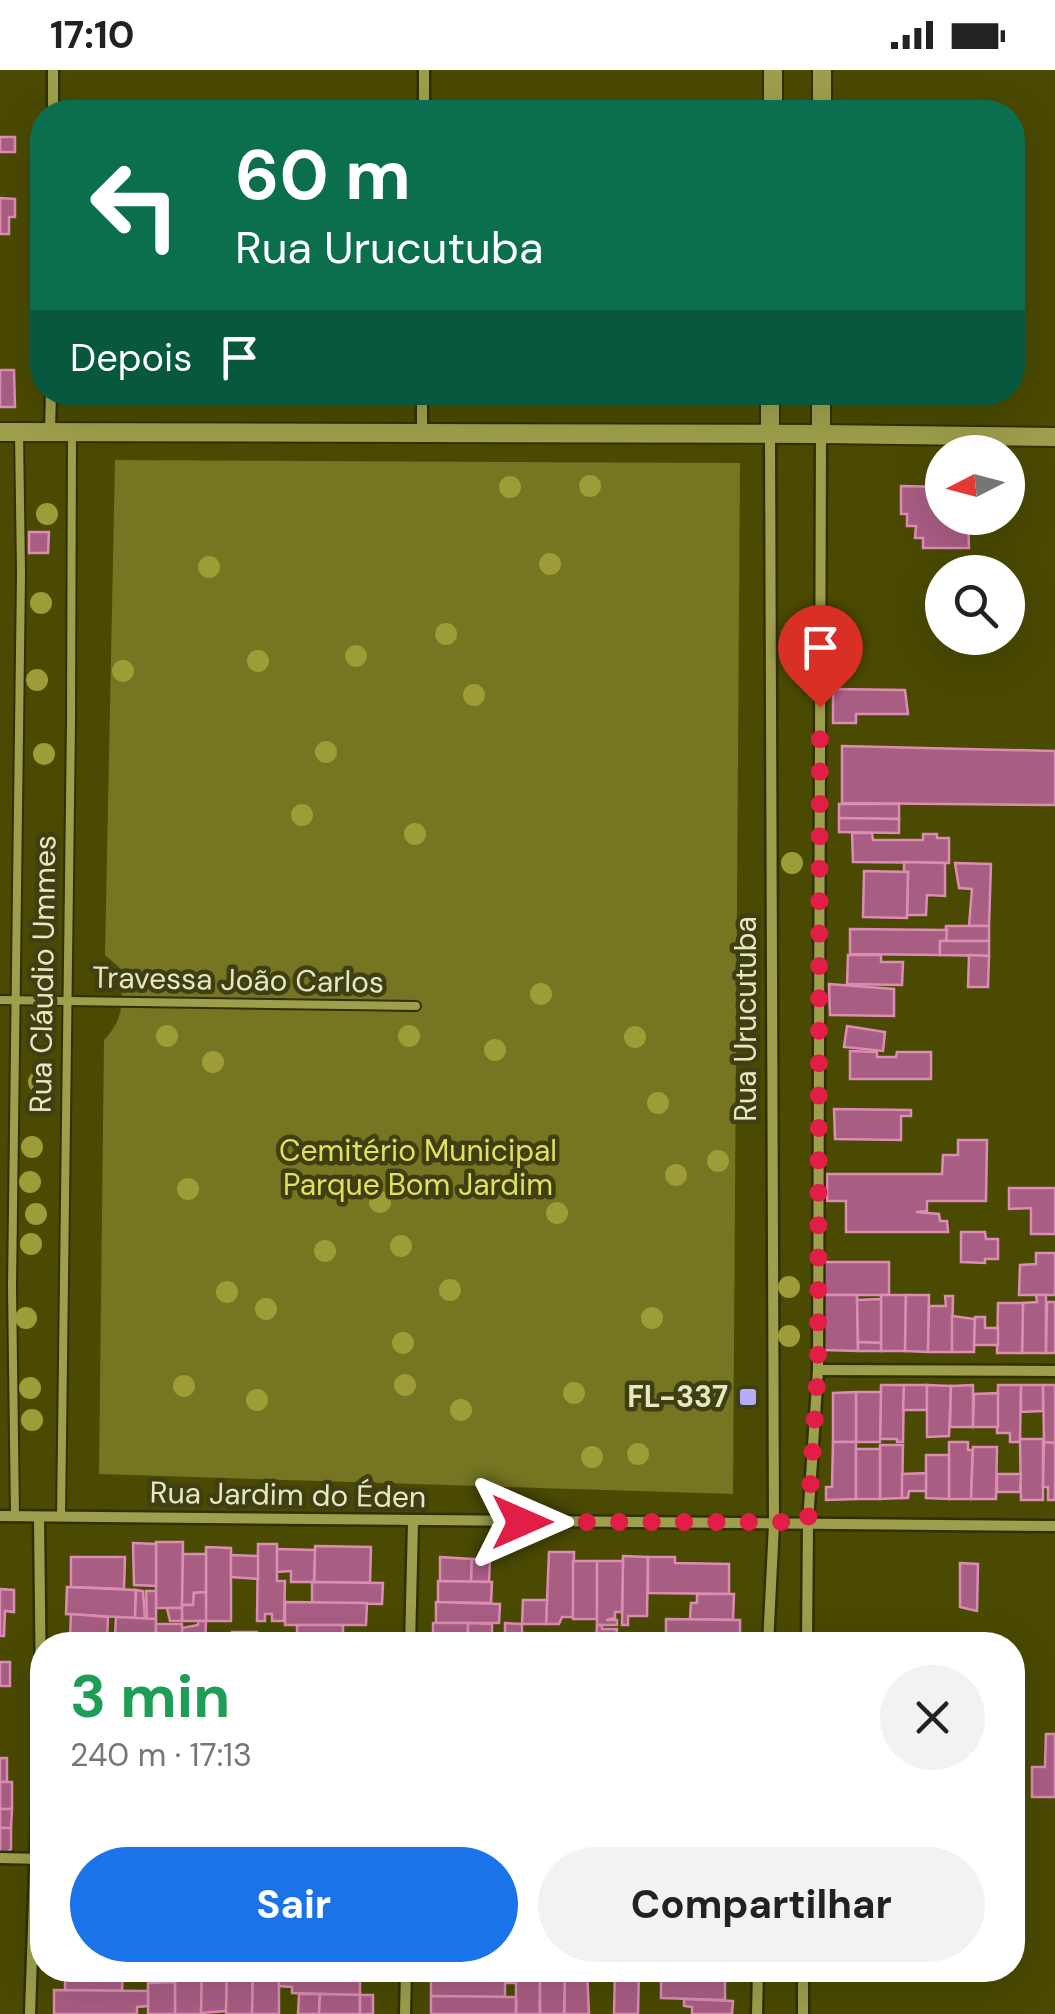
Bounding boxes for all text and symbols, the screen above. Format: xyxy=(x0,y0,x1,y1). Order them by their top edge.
text: 17:10 xyxy=(50,10,134,60)
text: 60 m xyxy=(235,130,411,221)
icon: left xyxy=(70,140,200,270)
text: Rua Urucutuba xyxy=(235,218,543,277)
icon: arrive xyxy=(212,330,267,385)
text: Depois xyxy=(70,333,192,383)
north arrow xyxy=(925,435,1025,535)
map controls xyxy=(925,435,1025,655)
button: search xyxy=(925,555,1025,655)
pin xyxy=(778,605,863,708)
icon: arrive xyxy=(793,620,848,675)
street label: Rua Cláudio Ummes xyxy=(21,835,64,1113)
street label: Rua Urucutuba xyxy=(726,916,765,1122)
street label: Travessa João Carlos xyxy=(92,957,384,1002)
park label: Cemitério Municipal Parque Bom Jardim xyxy=(279,1131,557,1204)
place label: FL-337 xyxy=(627,1377,728,1416)
marker: FL-337 xyxy=(737,1386,759,1408)
position arrow xyxy=(470,1470,574,1574)
street label: Rua Jardim do Éden xyxy=(149,1473,427,1516)
text: 3 min xyxy=(70,1657,230,1736)
button: close xyxy=(880,1665,985,1770)
text: 240 m · 17:13 xyxy=(70,1734,252,1776)
button: Sair xyxy=(70,1847,518,1962)
button: Compartilhar xyxy=(538,1847,985,1962)

